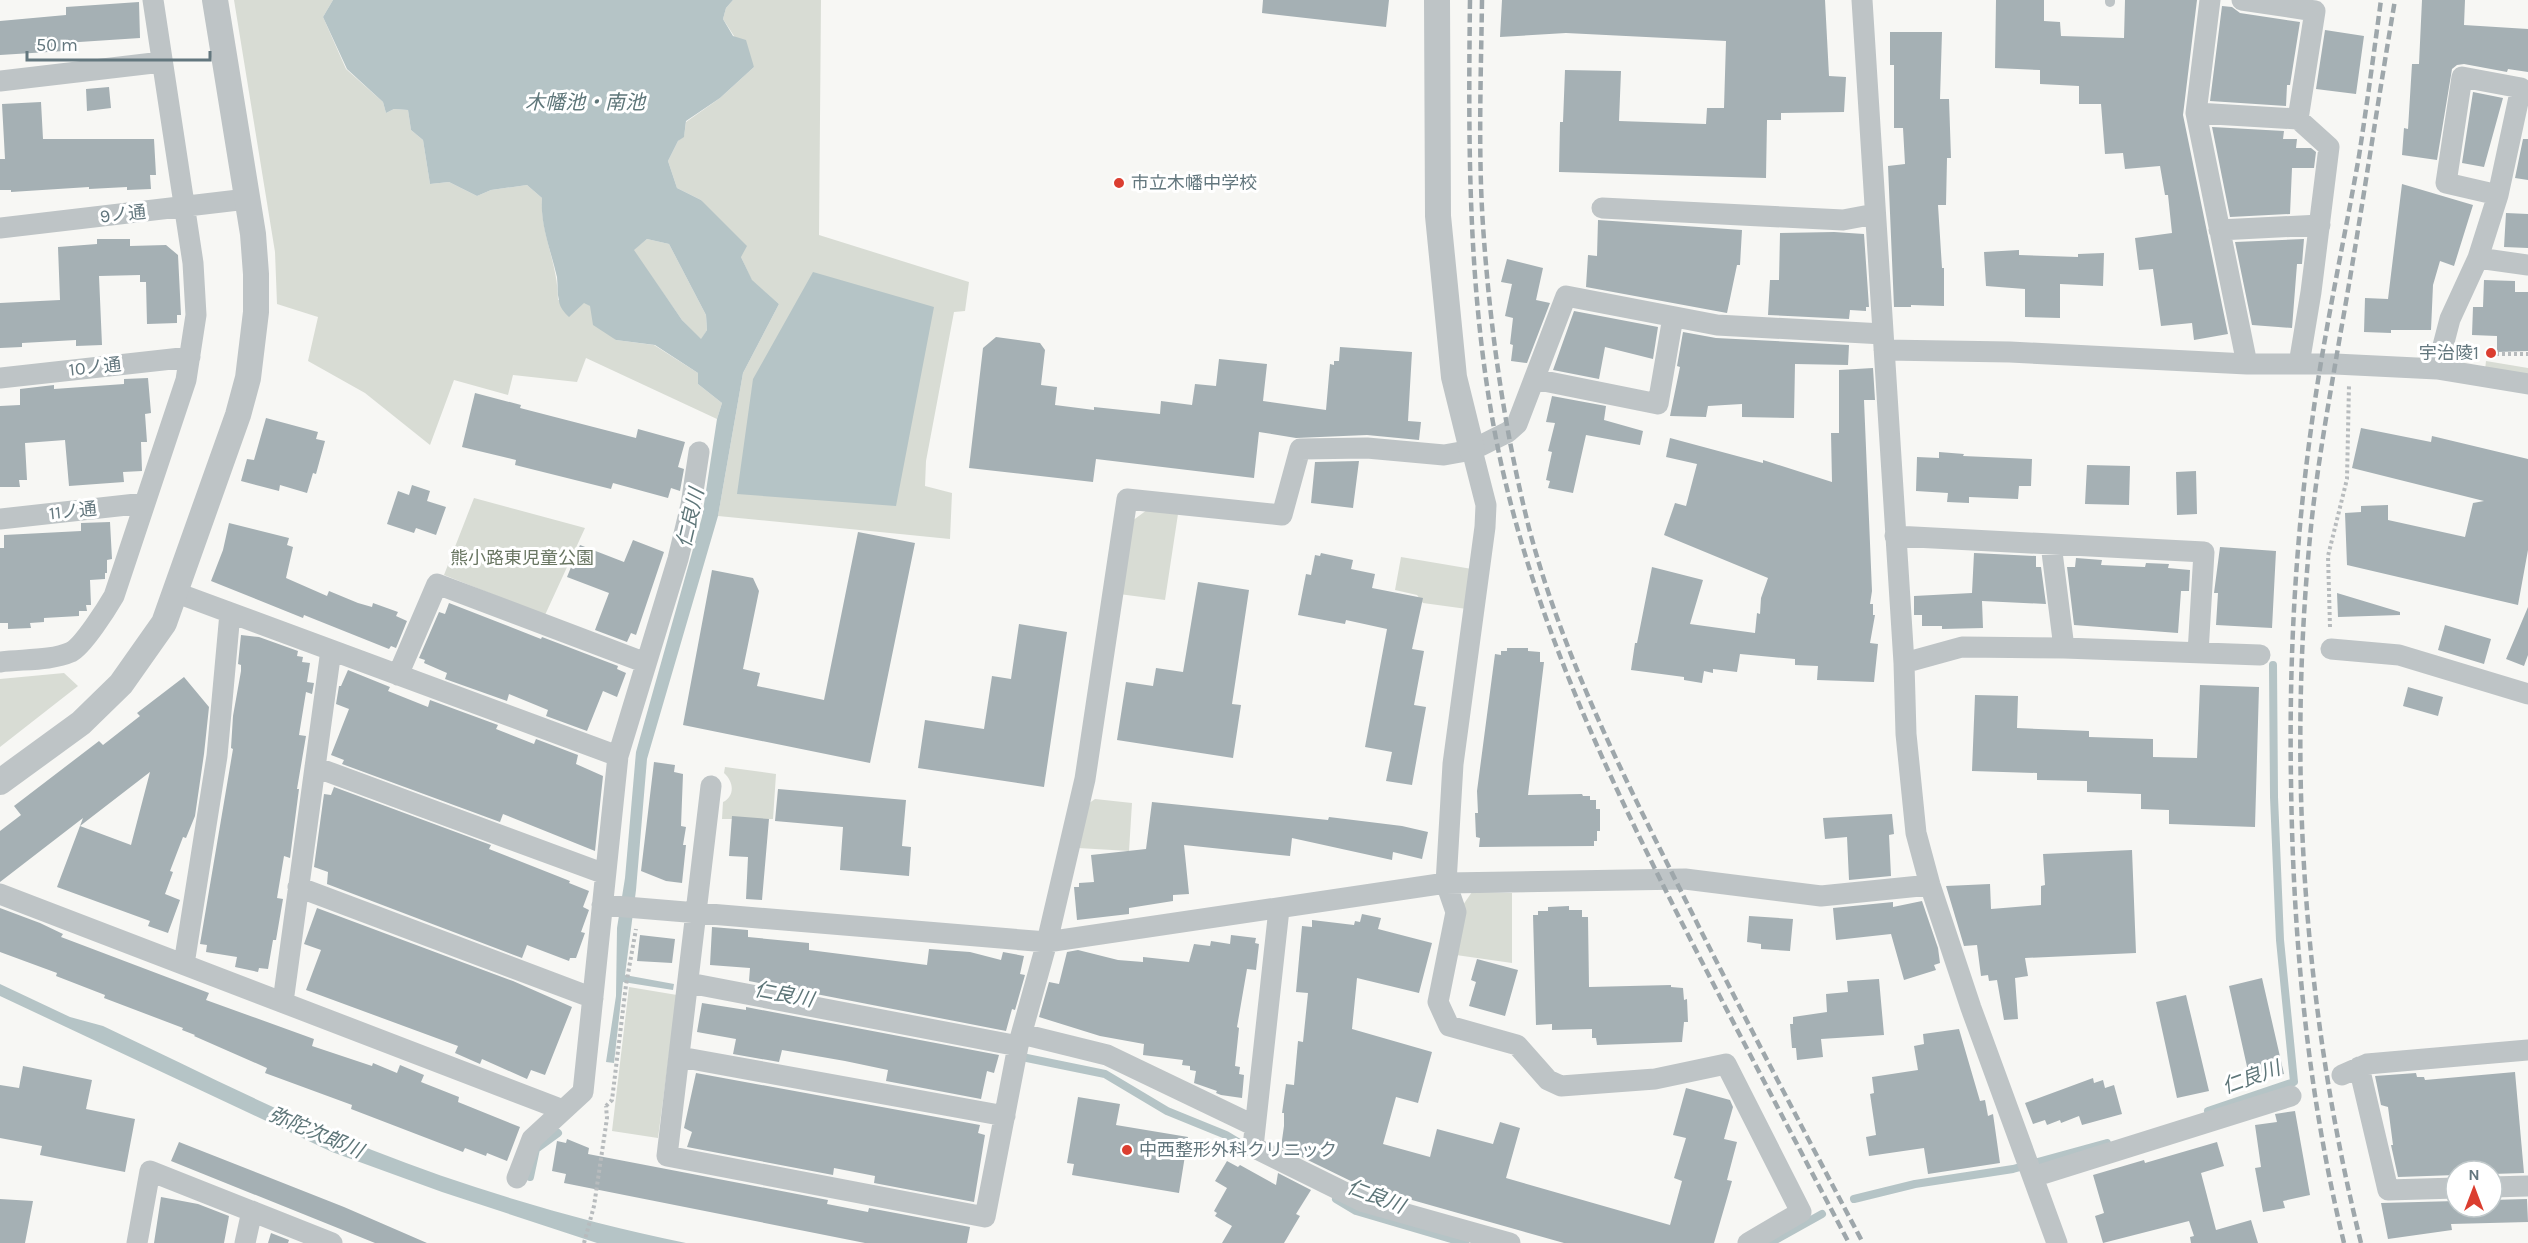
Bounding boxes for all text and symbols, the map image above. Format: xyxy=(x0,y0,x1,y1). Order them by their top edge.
scale bar xyxy=(27,24,210,62)
text: 50 m xyxy=(36,34,78,56)
water label: 木幡池・南池 xyxy=(525,91,647,114)
place label: 市立木幡中学校 xyxy=(1131,172,1257,194)
marker: 市立木幡中学校 xyxy=(1112,176,1126,190)
street label: 9ノ通 xyxy=(99,201,147,227)
place label: 宇治陵1 xyxy=(2419,342,2479,364)
marker: 宇治陵1 xyxy=(2484,346,2498,360)
street label: 10ノ通 xyxy=(68,353,122,381)
water label: 仁良川 xyxy=(673,484,709,550)
street label: 11ノ通 xyxy=(48,498,98,524)
park label: 熊小路東児童公園 xyxy=(450,547,594,569)
water label: 仁良川 xyxy=(752,977,818,1012)
water label: 仁良川 xyxy=(2219,1056,2285,1099)
water label: 弥陀次郎川 xyxy=(265,1102,368,1163)
place label: 中西整形外科クリニック xyxy=(1139,1139,1337,1161)
marker: 中西整形外科クリニック xyxy=(1120,1143,1134,1157)
north arrow xyxy=(2444,1159,2504,1219)
text: N xyxy=(2468,1165,2480,1184)
water label: 仁良川 xyxy=(1344,1175,1410,1219)

